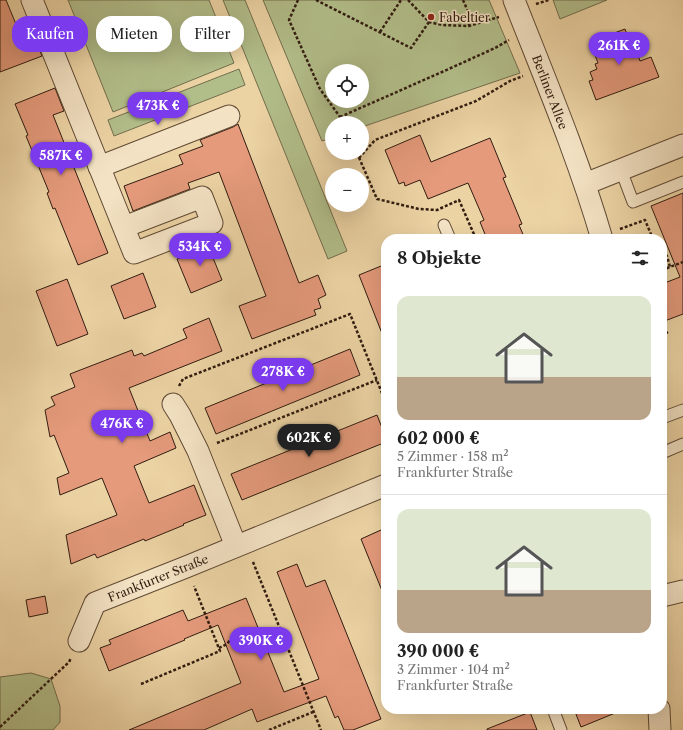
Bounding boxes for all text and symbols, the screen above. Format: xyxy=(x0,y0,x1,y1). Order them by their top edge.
place label: Fabeltier xyxy=(439,10,490,25)
marker: Fabeltier xyxy=(426,12,436,22)
chip: Kaufen xyxy=(12,16,88,52)
chip: Mieten xyxy=(96,16,172,52)
chip: Filter xyxy=(180,16,244,52)
pin: 261K € xyxy=(586,32,652,66)
text: 261K € xyxy=(598,37,640,53)
street label: Berliner Allee xyxy=(529,53,571,132)
map controls xyxy=(325,64,369,212)
button: locate xyxy=(325,64,369,108)
pin: 473K € xyxy=(125,92,191,126)
text: 473K € xyxy=(136,97,180,113)
button: + xyxy=(325,116,369,160)
pin: 587K € xyxy=(28,142,94,176)
text: 587K € xyxy=(39,147,83,163)
button: − xyxy=(325,168,369,212)
pin: 534K € xyxy=(167,233,233,267)
text: 534K € xyxy=(178,238,222,254)
icon: filters xyxy=(629,247,651,269)
text: 8 Objekte xyxy=(397,248,481,268)
icon: home xyxy=(488,322,560,394)
pin: 278K € xyxy=(250,358,316,392)
text: 278K € xyxy=(261,363,305,379)
pin: 476K € xyxy=(89,410,155,444)
text: 476K € xyxy=(100,415,144,431)
pin: 602K € xyxy=(276,424,342,458)
text: 602 000 € xyxy=(397,428,480,448)
text: 602K € xyxy=(286,429,332,445)
text: 5 Zimmer · 158 m² xyxy=(397,448,509,464)
text: Frankfurter Straße xyxy=(397,464,513,480)
icon: home xyxy=(488,535,560,607)
street label: Frankfurter Straße xyxy=(106,551,211,605)
pin: 390K € xyxy=(228,627,294,661)
text: 390K € xyxy=(239,632,283,648)
text: 390 000 € xyxy=(397,641,479,661)
text: 3 Zimmer · 104 m² xyxy=(397,661,510,677)
text: Frankfurter Straße xyxy=(397,677,513,693)

